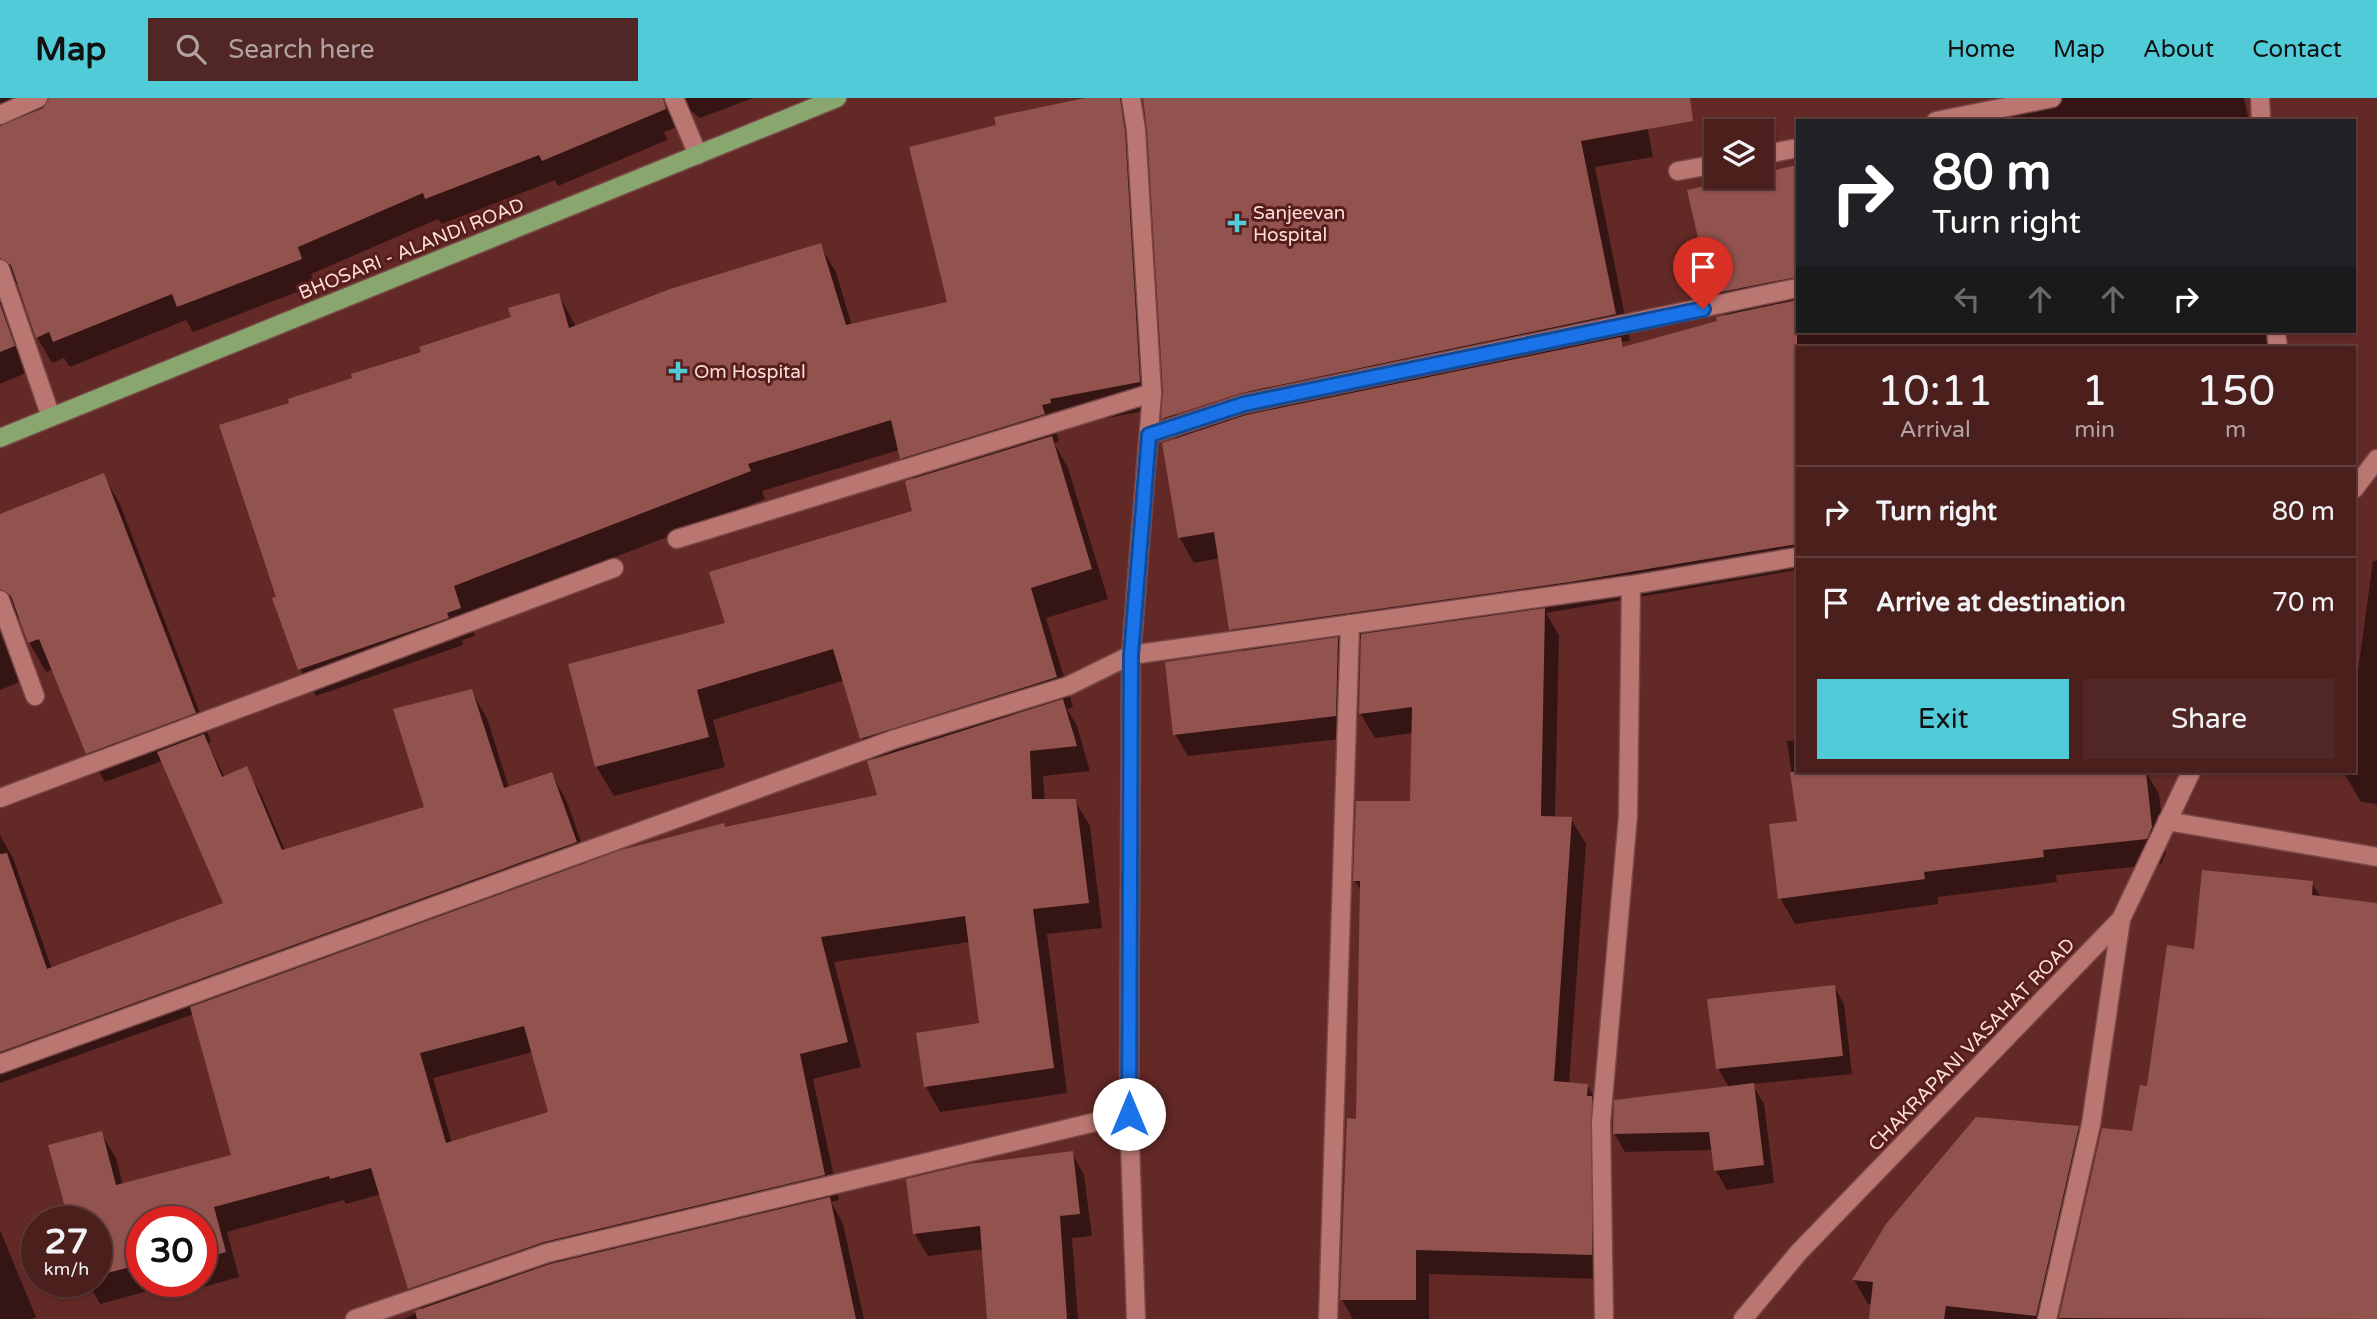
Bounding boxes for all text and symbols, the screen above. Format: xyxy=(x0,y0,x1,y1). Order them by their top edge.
search box xyxy=(148,18,638,81)
text: Map xyxy=(35,30,106,69)
icon: search xyxy=(172,30,210,68)
text: Search here xyxy=(228,34,374,65)
text: Home xyxy=(1947,35,2015,64)
text: Map xyxy=(2053,35,2105,64)
text: About xyxy=(2143,35,2214,64)
text: Contact xyxy=(2252,35,2342,64)
map controls xyxy=(1704,119,1774,189)
button: layers xyxy=(1704,119,1774,189)
text: 80 m xyxy=(1932,144,2051,203)
icon: right xyxy=(1817,147,1908,238)
street label: BHOSARI - ALANDI ROAD xyxy=(295,194,527,304)
place label: Sanjeevan Hospital xyxy=(1253,202,1345,246)
text: Turn right xyxy=(1932,204,2081,242)
marker: Sanjeevan Hospital xyxy=(1227,213,1247,233)
pin xyxy=(1673,237,1733,309)
icon: arrive xyxy=(1684,248,1722,286)
icon: left xyxy=(1948,280,1986,318)
icon: ahead xyxy=(2021,280,2059,318)
icon: ahead xyxy=(2094,280,2132,318)
icon: right xyxy=(2167,280,2205,318)
marker: Om Hospital xyxy=(668,361,688,381)
place label: Om Hospital xyxy=(694,361,806,383)
text: 10:11 xyxy=(1877,366,1993,417)
text: 1 xyxy=(2081,366,2108,417)
text: 150 xyxy=(2196,366,2275,417)
text: Arrival xyxy=(1900,416,1971,444)
text: min xyxy=(2074,416,2115,444)
text: m xyxy=(2225,416,2246,444)
icon: right xyxy=(1817,493,1855,531)
text: Turn right xyxy=(1876,496,1997,527)
text: 80 m xyxy=(2272,496,2335,527)
icon: arrive xyxy=(1817,584,1855,622)
text: Arrive at destination xyxy=(1876,587,2126,618)
text: 70 m xyxy=(2272,587,2335,618)
button: Exit xyxy=(1817,679,2069,759)
button: Share xyxy=(2083,679,2335,759)
street label: CHAKRAPANI VASAHAT ROAD xyxy=(1864,934,2079,1156)
position arrow xyxy=(1092,1077,1166,1151)
speed limit sign: 30 xyxy=(126,1206,217,1297)
text: 27 xyxy=(45,1221,88,1263)
text: km/h xyxy=(44,1258,89,1280)

